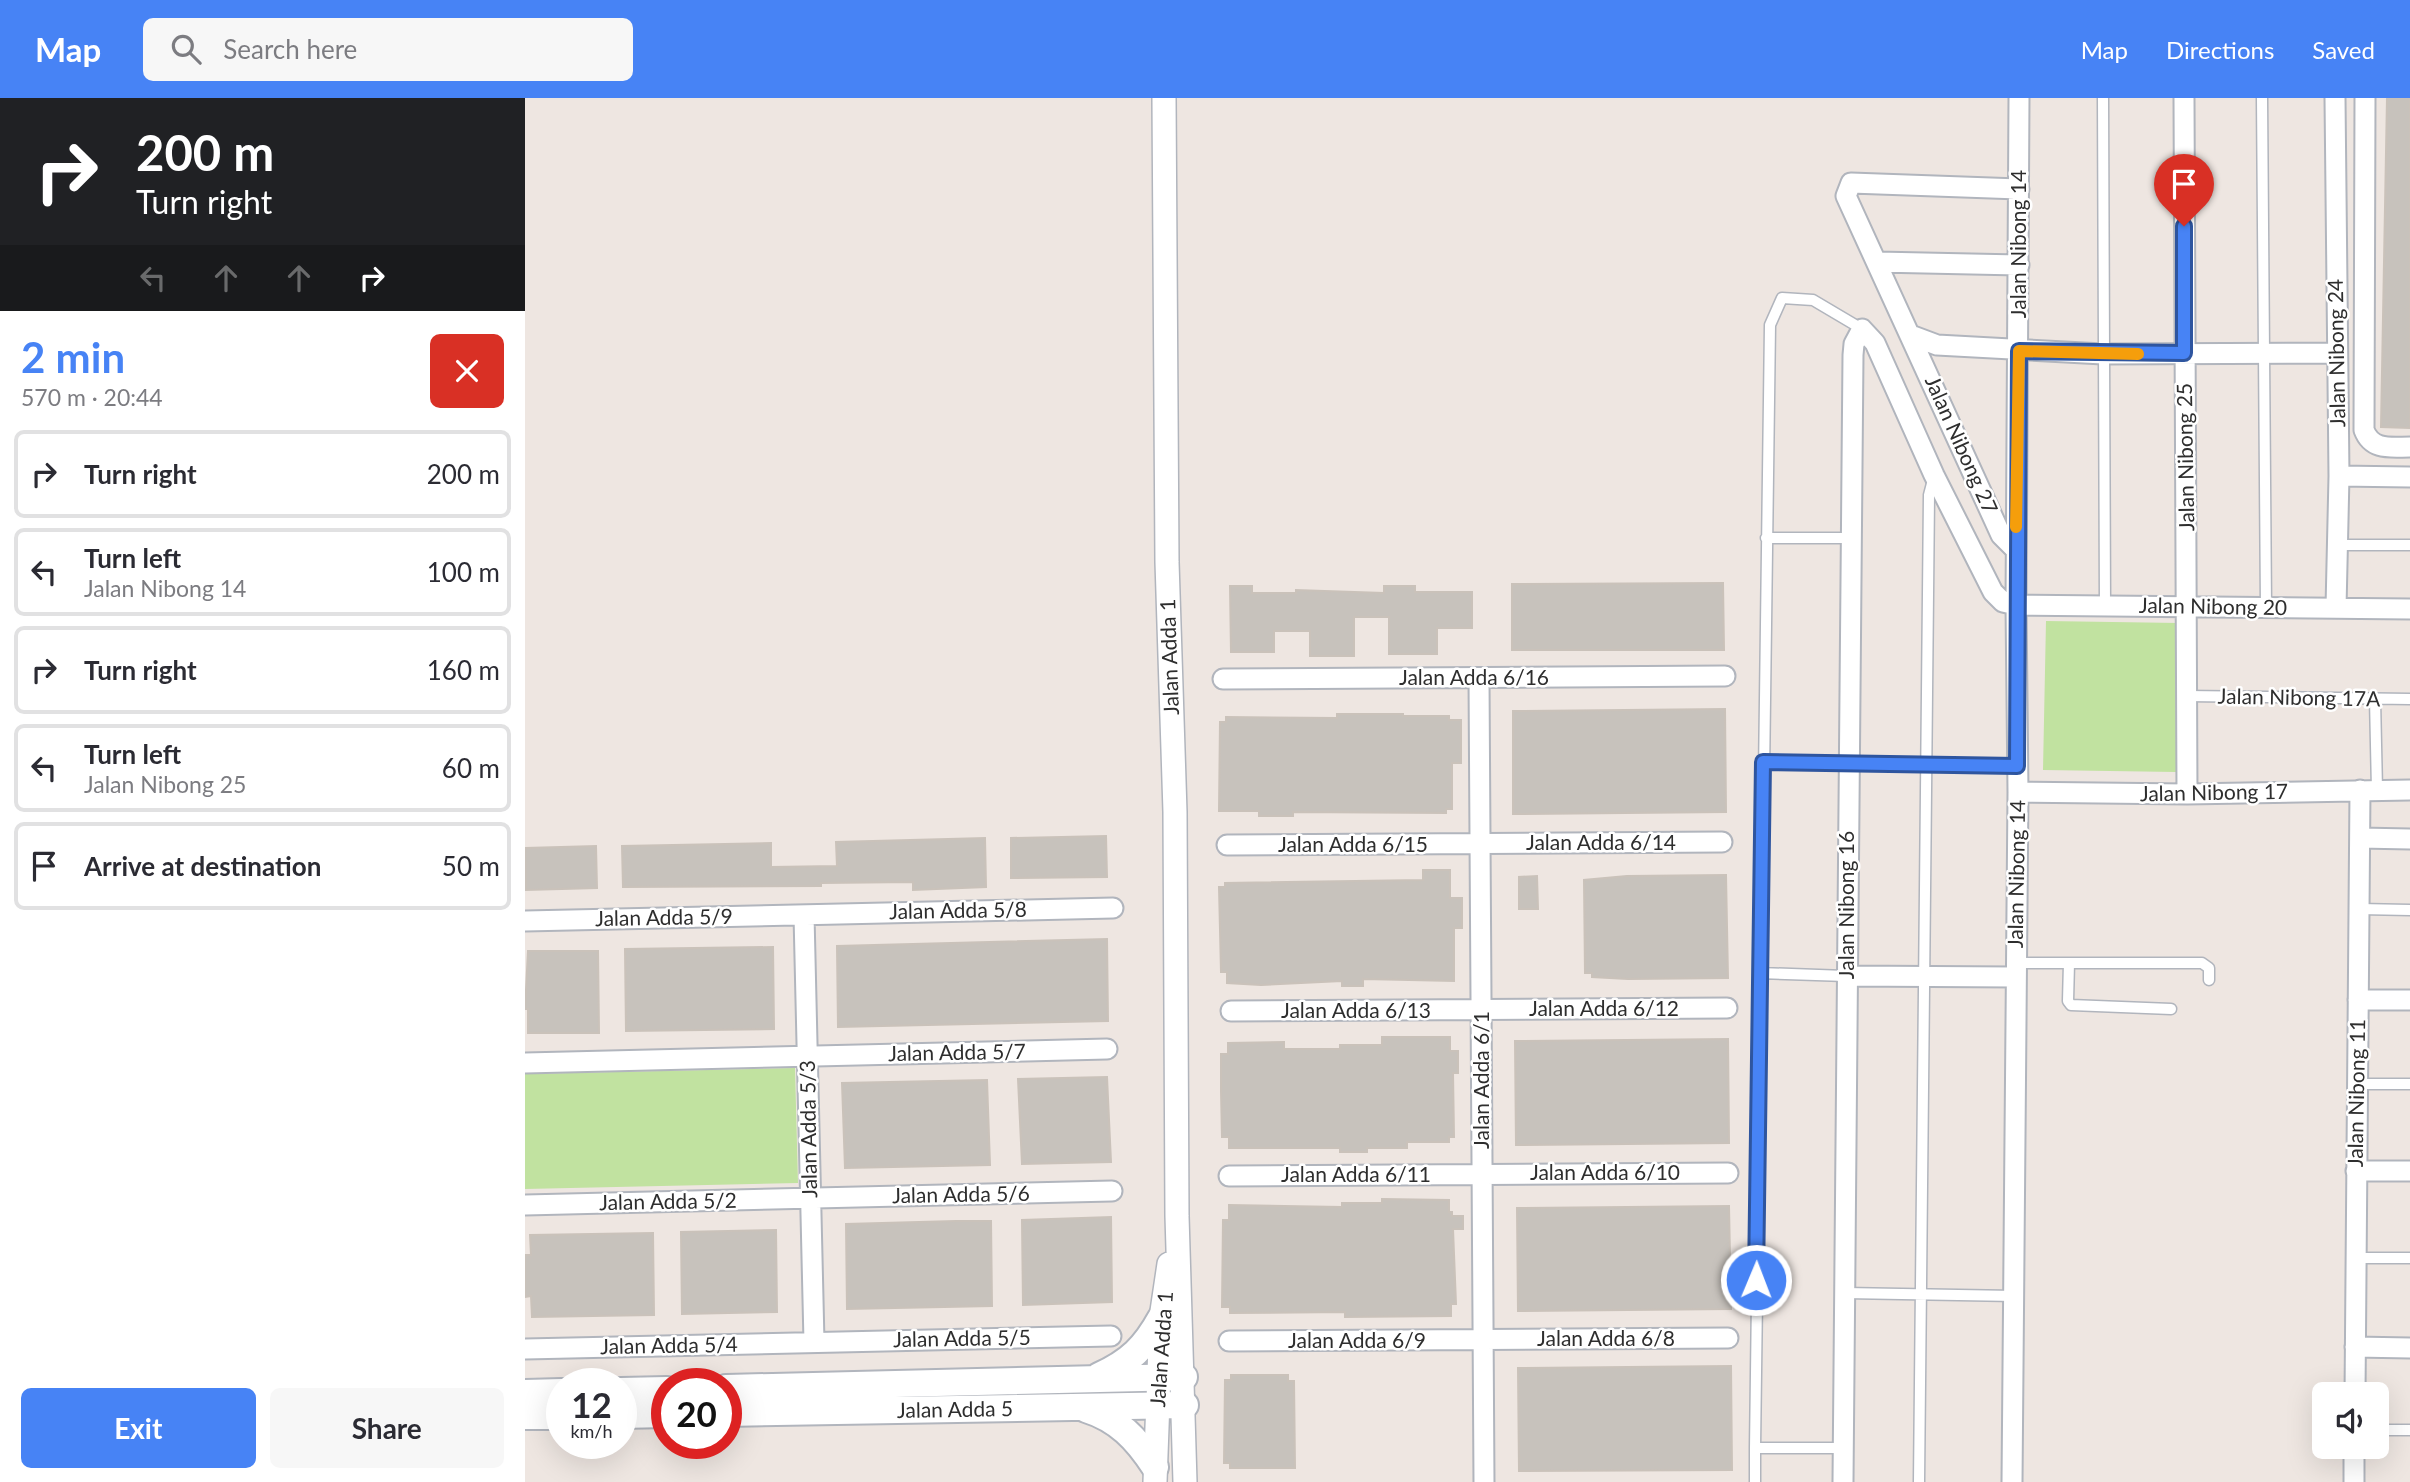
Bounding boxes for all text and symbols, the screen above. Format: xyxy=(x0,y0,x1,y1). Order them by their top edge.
search box xyxy=(143,18,633,81)
text: Map xyxy=(35,29,101,69)
icon: search xyxy=(167,30,205,68)
text: Search here xyxy=(223,33,357,65)
text: Map xyxy=(2081,35,2128,64)
text: Directions xyxy=(2166,35,2274,64)
text: Saved xyxy=(2312,35,2375,64)
text: 200 m xyxy=(136,123,274,181)
icon: right xyxy=(21,126,112,217)
pin xyxy=(2154,154,2214,226)
icon: arrive xyxy=(2165,165,2203,203)
street label: Jalan Nibong 14 xyxy=(2005,170,2030,318)
text: Turn right xyxy=(136,182,272,221)
icon: left xyxy=(134,259,172,297)
icon: ahead xyxy=(207,259,245,297)
icon: ahead xyxy=(280,259,318,297)
icon: right xyxy=(353,259,391,297)
street label: Jalan Nibong 24 xyxy=(2322,279,2349,427)
text: 2 min xyxy=(21,332,125,382)
button: close xyxy=(430,334,504,408)
street label: Jalan Nibong 27 xyxy=(1921,372,2004,517)
text: 570 m · 20:44 xyxy=(21,383,163,411)
street label: Jalan Nibong 25 xyxy=(2171,383,2198,531)
icon: right xyxy=(25,455,63,493)
text: Turn right xyxy=(84,458,197,490)
text: 200 m xyxy=(427,458,500,490)
text: Turn left xyxy=(84,542,181,574)
icon: left xyxy=(25,553,63,591)
text: 100 m xyxy=(427,556,500,588)
text: Jalan Nibong 14 xyxy=(84,574,246,602)
street label: Jalan Nibong 20 xyxy=(2139,592,2287,619)
street label: Jalan Adda 1 xyxy=(1154,599,1183,716)
icon: right xyxy=(25,651,63,689)
text: Turn right xyxy=(84,654,197,686)
text: 160 m xyxy=(427,654,500,686)
street label: Jalan Adda 6/16 xyxy=(1399,664,1549,689)
street label: Jalan Nibong 17A xyxy=(2218,683,2381,710)
text: Turn left xyxy=(84,738,181,770)
icon: left xyxy=(25,749,63,787)
text: 60 m xyxy=(442,752,500,784)
text: Jalan Nibong 25 xyxy=(84,770,246,798)
street label: Jalan Nibong 17 xyxy=(2140,778,2288,805)
street label: Jalan Nibong 14 xyxy=(2002,800,2029,948)
street label: Jalan Adda 6/14 xyxy=(1526,829,1676,854)
street label: Jalan Adda 6/15 xyxy=(1278,831,1428,856)
street label: Jalan Nibong 16 xyxy=(1833,831,1858,979)
icon: arrive xyxy=(25,847,63,885)
text: Arrive at destination xyxy=(84,850,321,882)
text: 50 m xyxy=(442,850,500,882)
street label: Jalan Adda 5/8 xyxy=(889,896,1027,923)
street label: Jalan Adda 5/9 xyxy=(595,903,733,930)
street label: Jalan Adda 6/12 xyxy=(1529,995,1679,1020)
street label: Jalan Adda 6/13 xyxy=(1281,997,1431,1022)
street label: Jalan Adda 6/1 xyxy=(1468,1011,1493,1149)
street label: Jalan Nibong 11 xyxy=(2342,1019,2369,1167)
street label: Jalan Adda 5/7 xyxy=(888,1038,1026,1065)
street label: Jalan Adda 5/3 xyxy=(794,1060,821,1198)
street label: Jalan Adda 6/10 xyxy=(1530,1159,1680,1184)
street label: Jalan Adda 6/11 xyxy=(1281,1161,1431,1186)
street label: Jalan Adda 5/6 xyxy=(892,1180,1030,1207)
street label: Jalan Adda 5/2 xyxy=(599,1187,737,1214)
position arrow xyxy=(1719,1243,1793,1317)
street label: Jalan Adda 1 xyxy=(1144,1290,1177,1408)
street label: Jalan Adda 5/5 xyxy=(893,1324,1031,1351)
street label: Jalan Adda 6/8 xyxy=(1537,1325,1675,1350)
street label: Jalan Adda 6/9 xyxy=(1288,1327,1426,1352)
street label: Jalan Adda 5/4 xyxy=(600,1331,738,1358)
speed limit sign: 20 xyxy=(651,1368,742,1459)
map controls xyxy=(2312,1382,2389,1459)
button: sound xyxy=(2312,1382,2389,1459)
text: 12 xyxy=(571,1383,612,1425)
button: Exit xyxy=(21,1388,256,1468)
button: Share xyxy=(270,1388,504,1468)
street label: Jalan Adda 5 xyxy=(897,1395,1013,1422)
text: km/h xyxy=(570,1420,613,1442)

